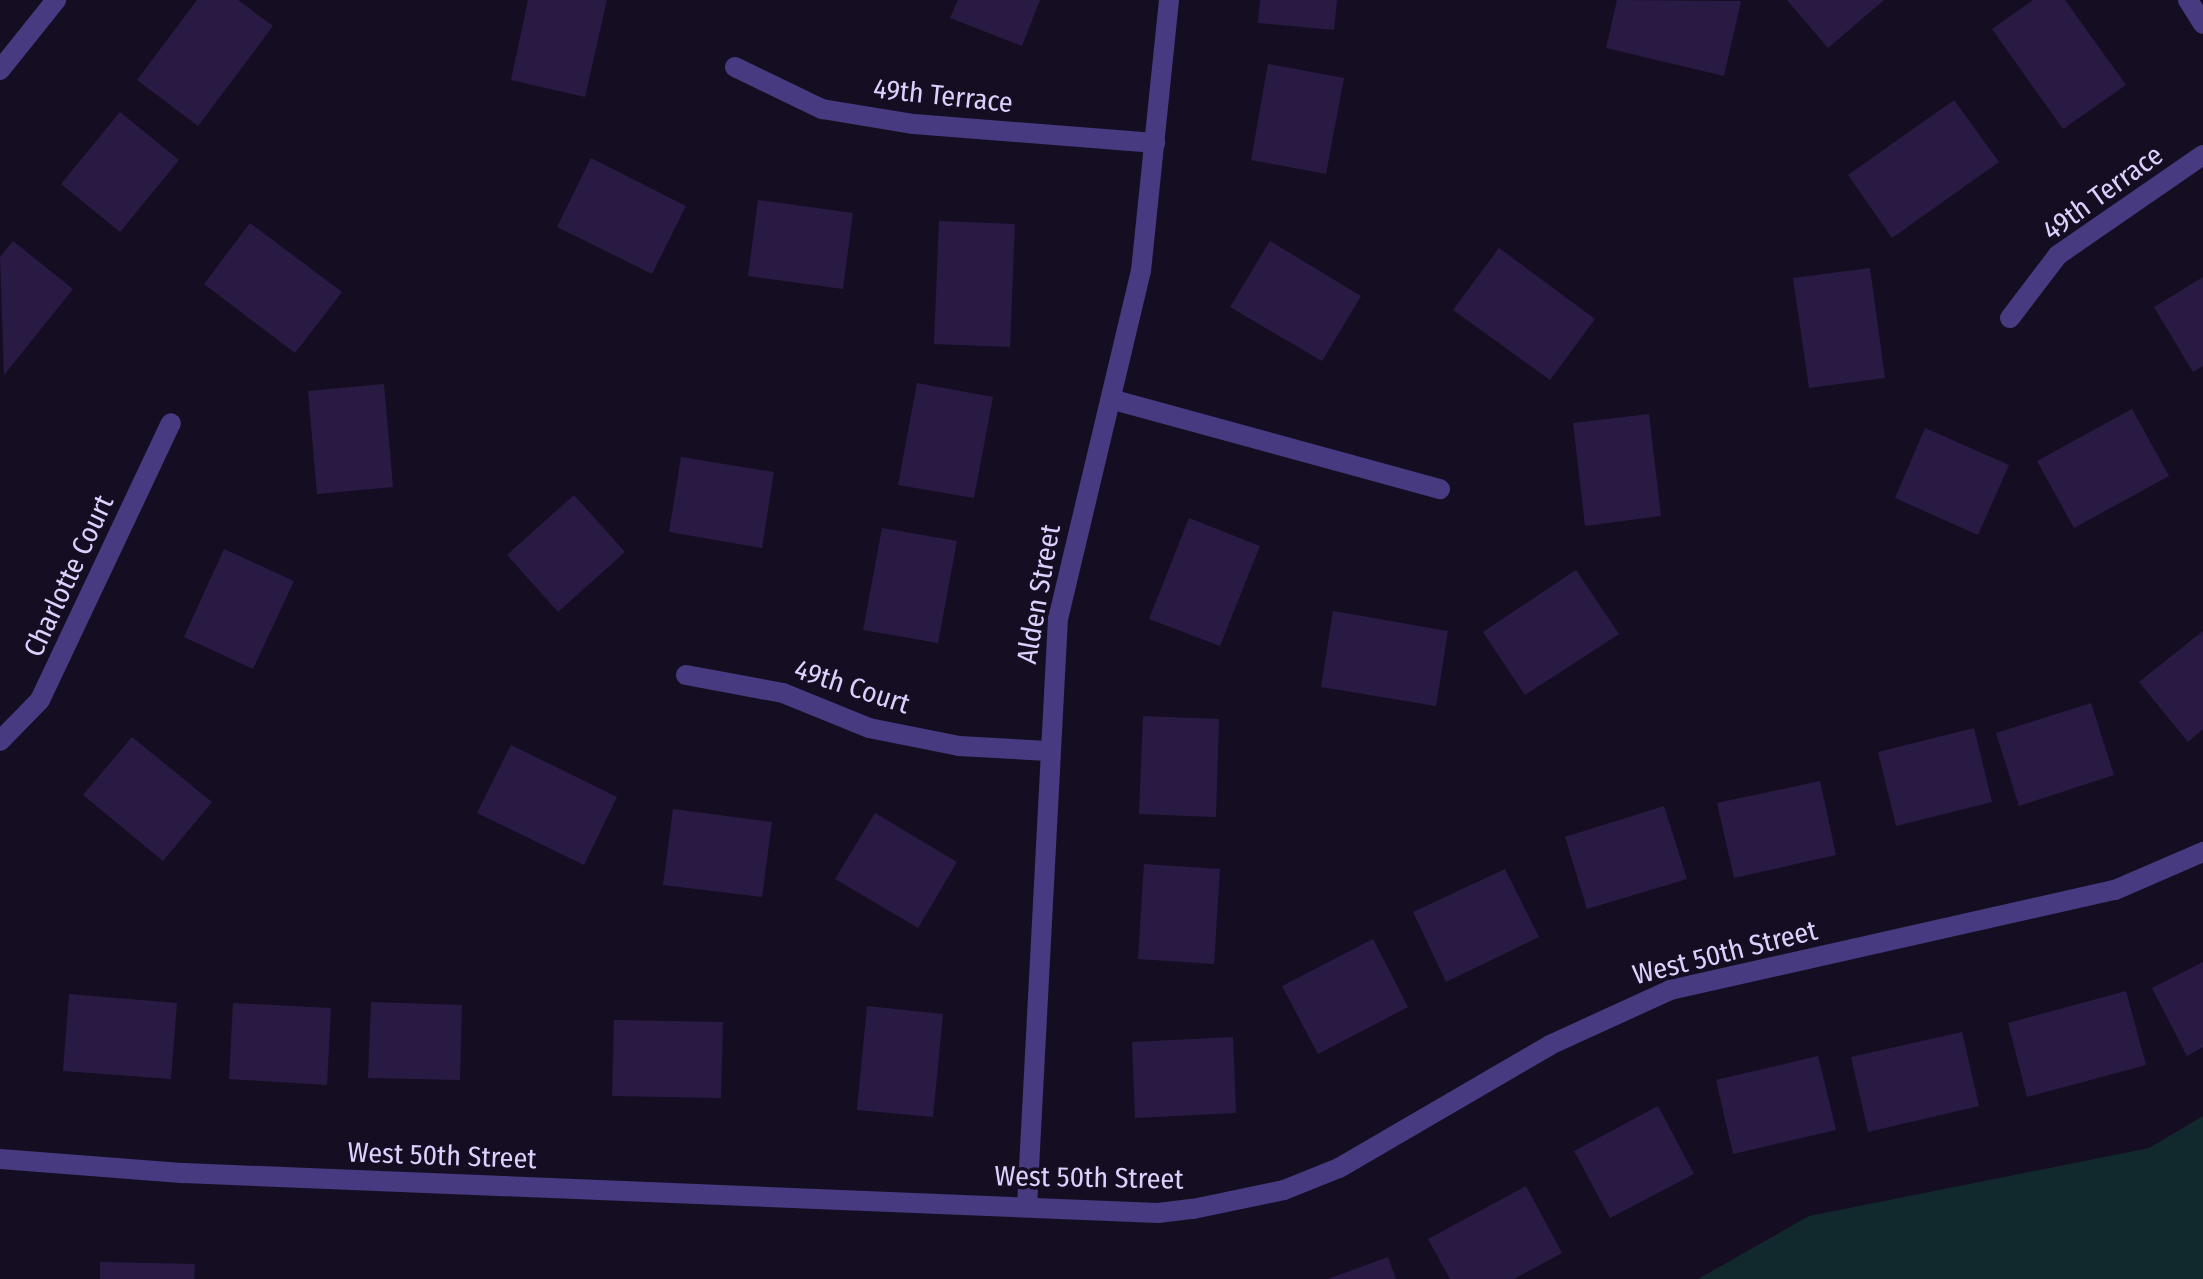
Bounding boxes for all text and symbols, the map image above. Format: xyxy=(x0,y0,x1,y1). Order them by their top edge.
street label: 49th Terrace xyxy=(872,72,1014,120)
street label: 49th Terrace xyxy=(2036,138,2170,248)
street label: Charlotte Court xyxy=(17,490,121,662)
street label: Alden Street xyxy=(1010,522,1068,666)
street label: 49th Court xyxy=(790,653,914,721)
street label: West 50th Street xyxy=(1629,914,1821,992)
street label: West 50th Street xyxy=(347,1136,537,1176)
street label: West 50th Street xyxy=(994,1160,1184,1196)

